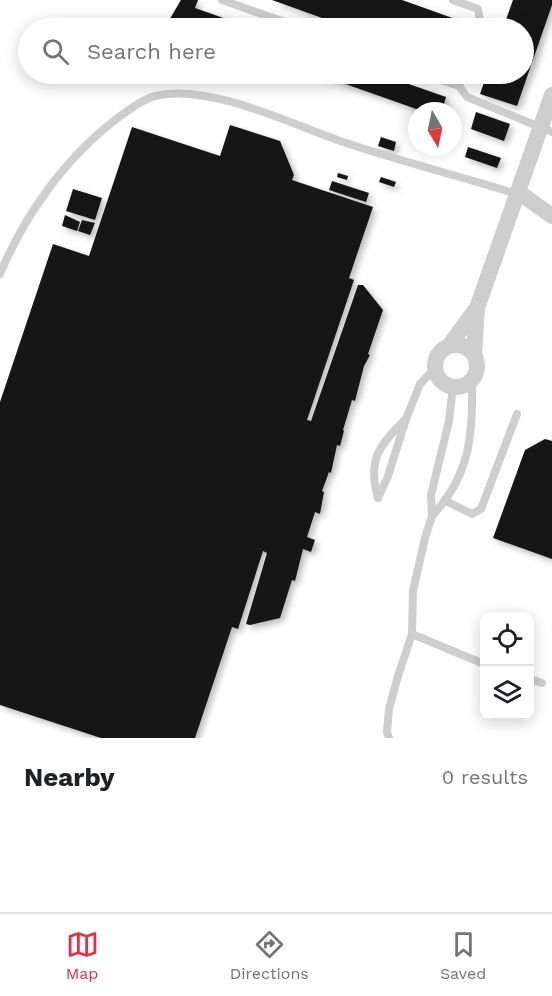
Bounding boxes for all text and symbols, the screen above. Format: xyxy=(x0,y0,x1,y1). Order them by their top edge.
search box xyxy=(18,18,534,84)
icon: search xyxy=(39,35,72,68)
text: Search here xyxy=(87,39,216,64)
north arrow xyxy=(408,102,462,156)
map controls xyxy=(480,612,534,720)
button: locate xyxy=(480,612,534,666)
button: layers xyxy=(480,666,534,720)
text: Nearby xyxy=(24,762,115,792)
text: 0 results xyxy=(442,765,528,789)
tab: Map xyxy=(66,928,99,983)
tab: Directions xyxy=(230,928,309,983)
tab: Saved xyxy=(440,928,486,983)

